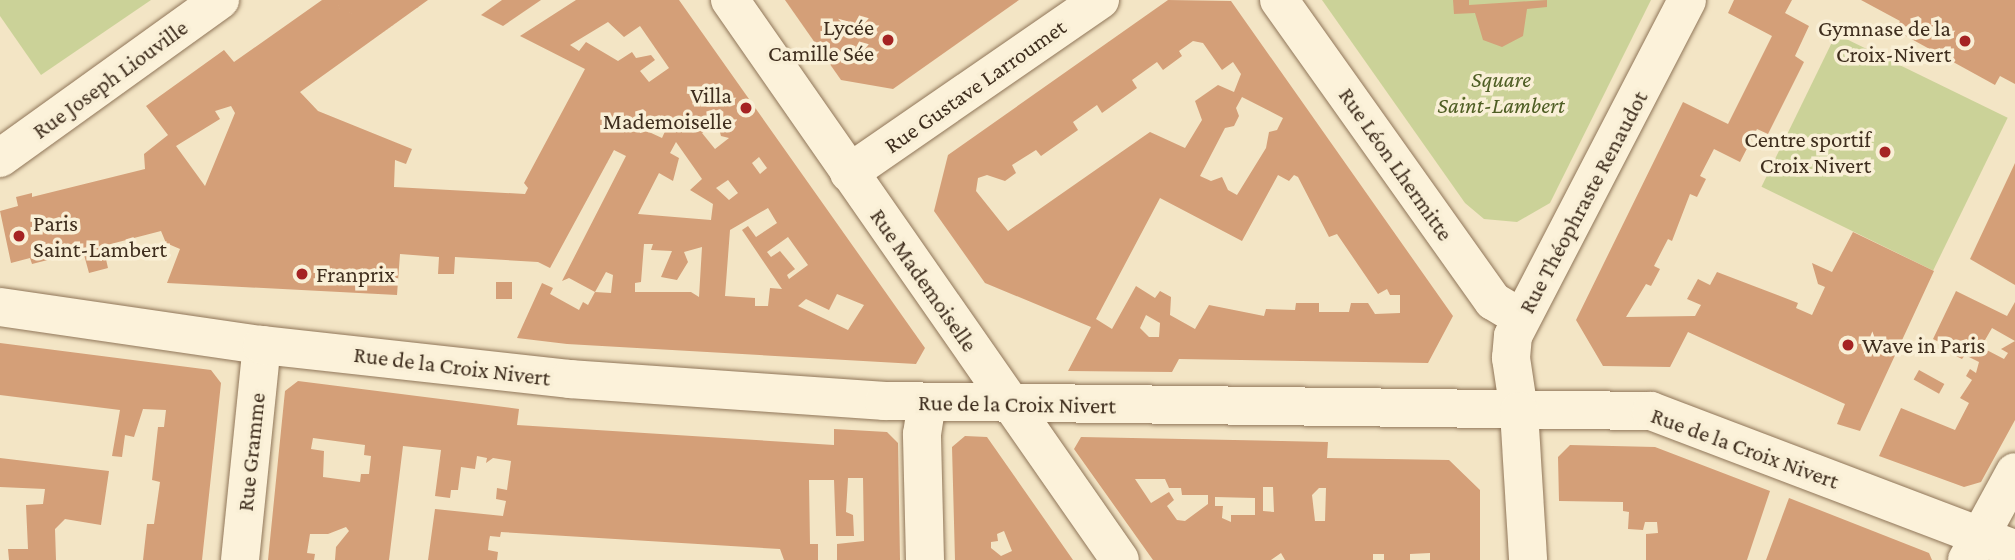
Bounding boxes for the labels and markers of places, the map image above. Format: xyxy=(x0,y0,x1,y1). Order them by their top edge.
place label: Lycée Camille Sée xyxy=(768,13,874,67)
place label: Gymnase de la Croix-Nivert xyxy=(1818,14,1951,68)
marker: Lycée Camille Sée xyxy=(880,32,896,48)
marker: Gymnase de la Croix-Nivert xyxy=(1957,33,1973,49)
place label: Villa Mademoiselle xyxy=(603,81,732,135)
marker: Villa Mademoiselle xyxy=(738,100,754,116)
place label: Centre sportif Croix Nivert xyxy=(1744,125,1871,179)
marker: Centre sportif Croix Nivert xyxy=(1877,144,1893,160)
place label: Paris Saint-Lambert xyxy=(33,209,167,263)
marker: Paris Saint-Lambert xyxy=(11,228,27,244)
place label: Franprix xyxy=(316,260,395,288)
marker: Franprix xyxy=(294,266,310,282)
place label: Wave in Paris xyxy=(1862,331,1985,359)
marker: Wave in Paris xyxy=(1840,337,1856,353)

